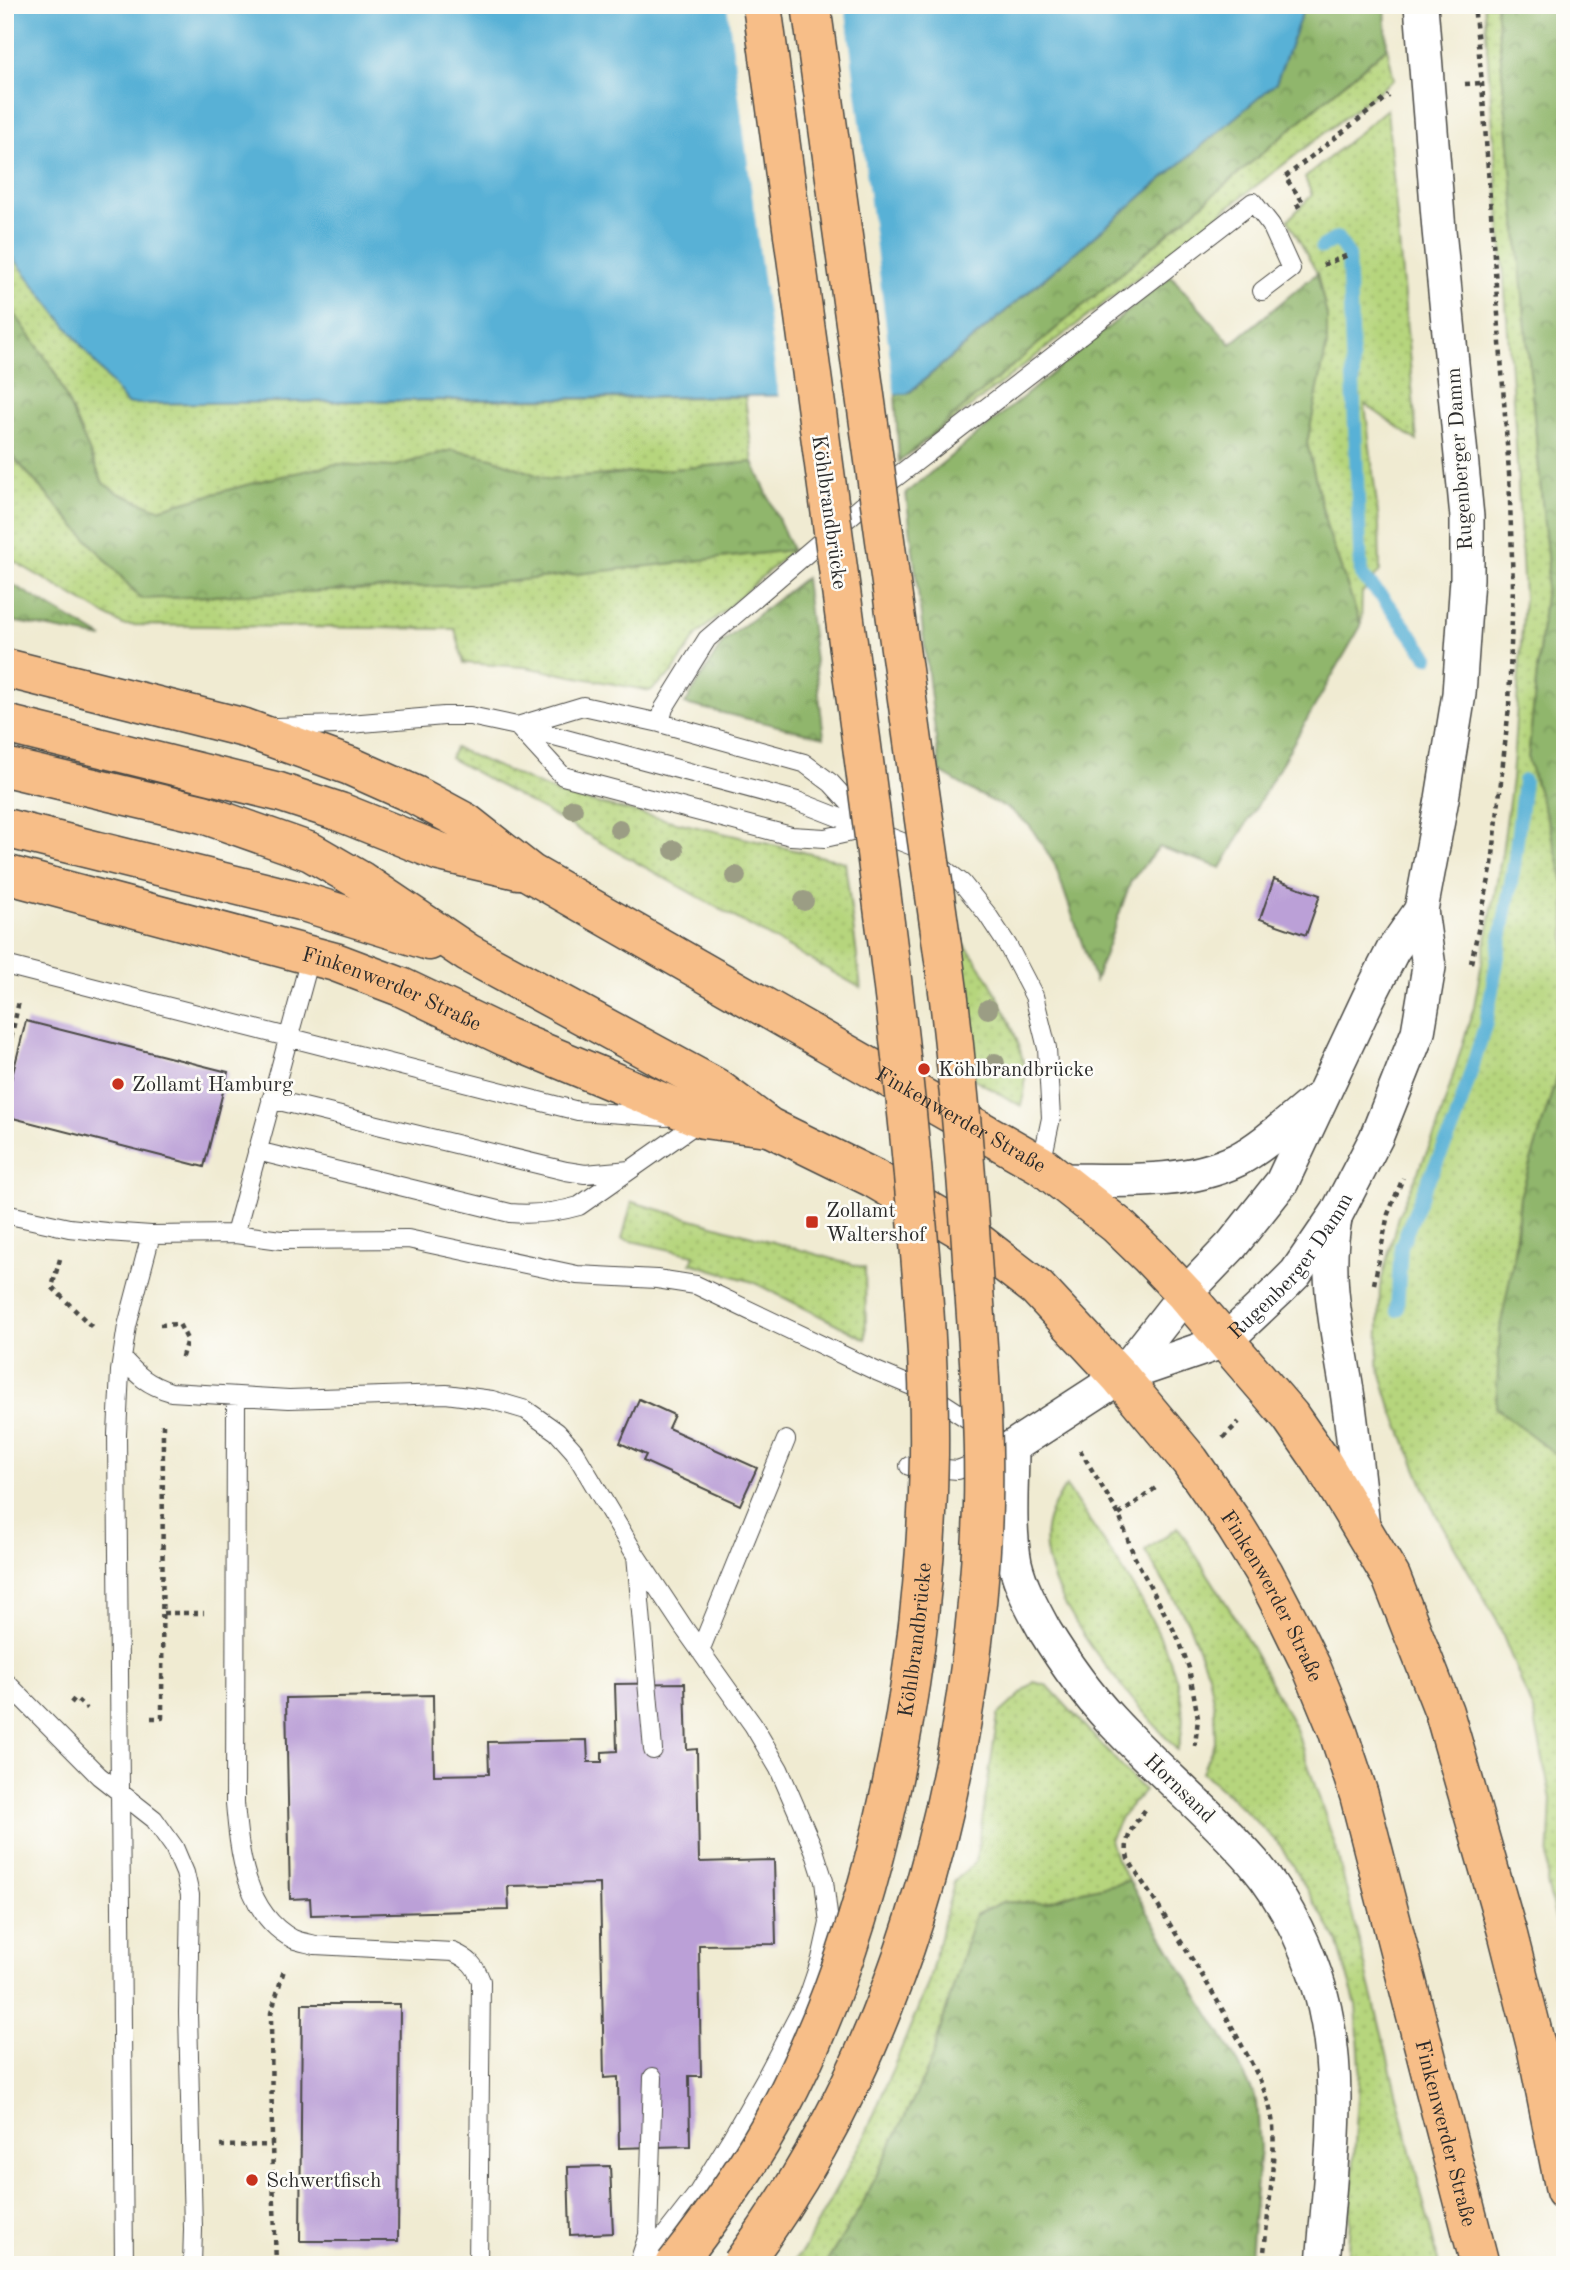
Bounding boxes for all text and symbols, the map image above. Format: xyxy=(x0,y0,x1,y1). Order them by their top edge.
street label: Rugenberger Damm xyxy=(1444,367,1477,551)
street label: Köhlbrandbrücke xyxy=(807,434,850,591)
street label: Finkenwerder Straße xyxy=(300,945,484,1036)
place label: Köhlbrandbrücke xyxy=(938,1060,1094,1081)
marker: Köhlbrandbrücke xyxy=(916,1061,932,1077)
street label: Finkenwerder Straße xyxy=(872,1064,1049,1177)
place label: Zollamt Hamburg xyxy=(132,1075,294,1096)
marker: Zollamt Hamburg xyxy=(110,1076,126,1092)
street label: Rugenberger Damm xyxy=(1225,1190,1357,1344)
place label: Zollamt Waltershof xyxy=(826,1201,927,1246)
marker: Zollamt Waltershof xyxy=(804,1214,820,1230)
street label: Finkenwerder Straße xyxy=(1216,1507,1325,1685)
street label: Köhlbrandbrücke xyxy=(896,1562,936,1719)
street label: Hornsand xyxy=(1140,1751,1218,1827)
street label: Finkenwerder Straße xyxy=(1410,2038,1479,2229)
place label: Schwertfisch xyxy=(266,2171,381,2192)
marker: Schwertfisch xyxy=(244,2172,260,2188)

